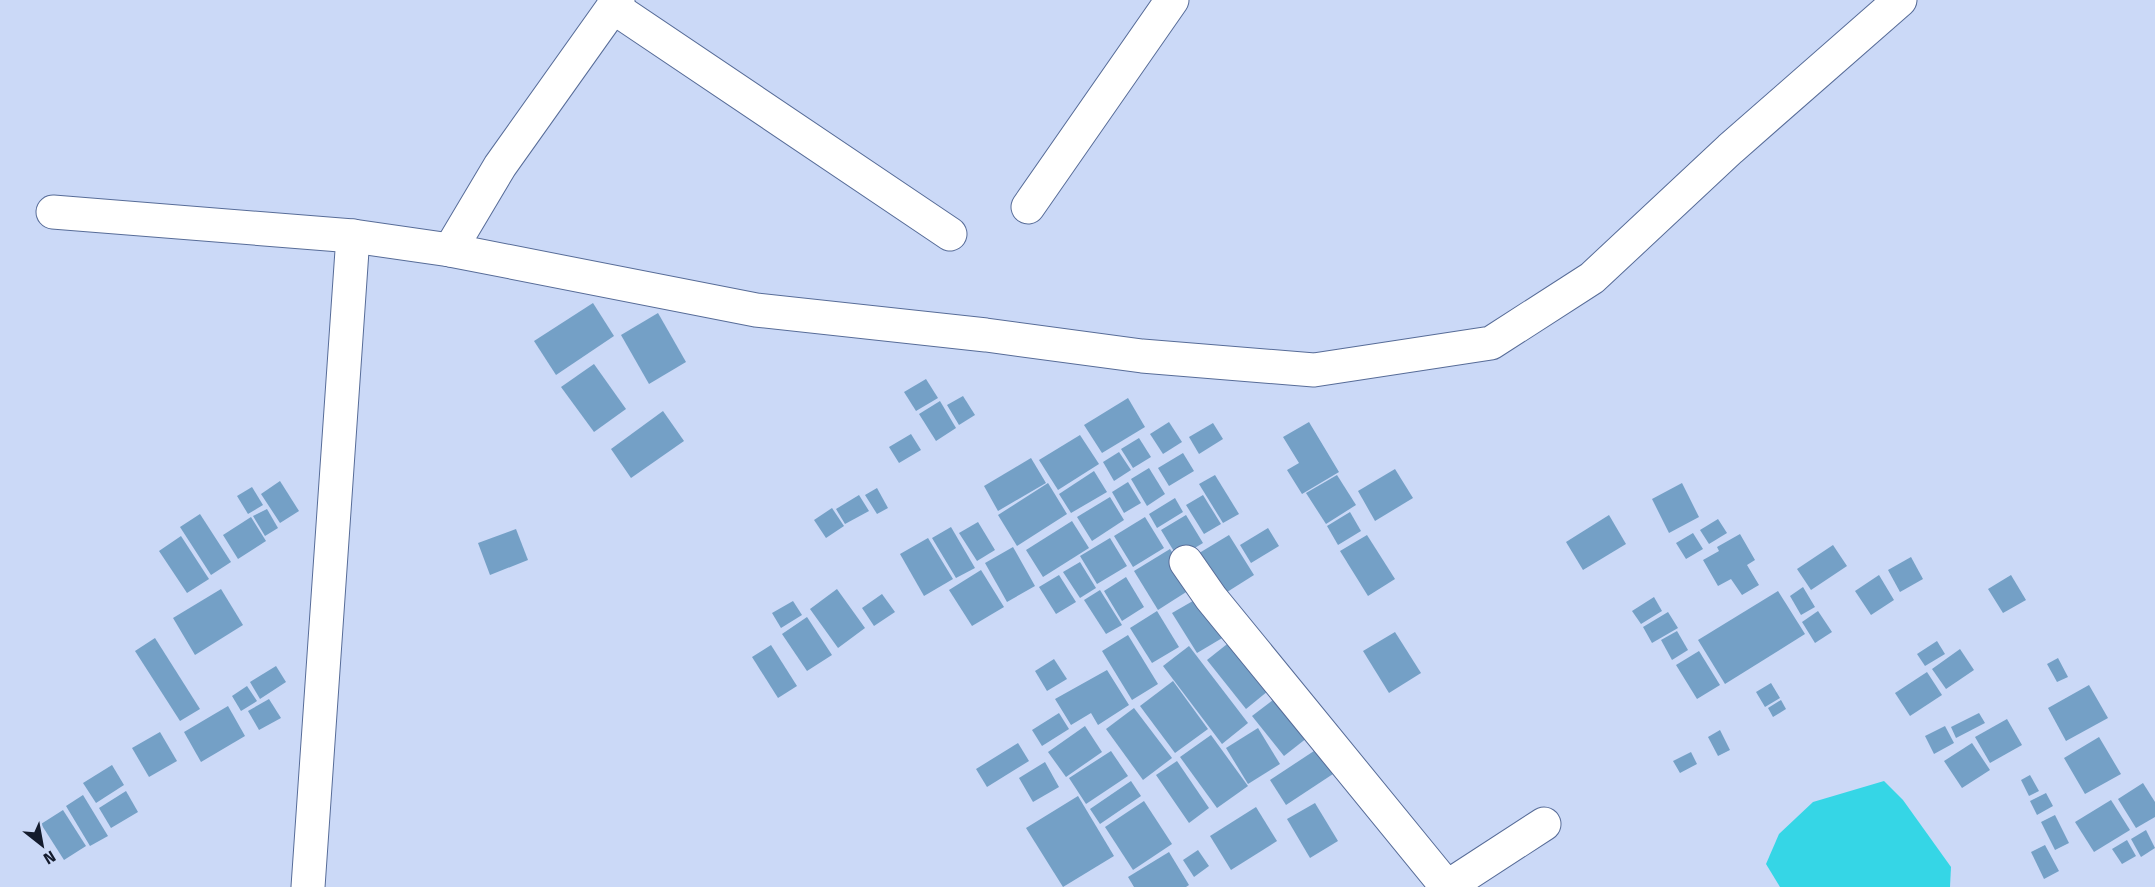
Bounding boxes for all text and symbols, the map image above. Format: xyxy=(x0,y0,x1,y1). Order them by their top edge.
north arrow xyxy=(12,815,72,875)
text: N xyxy=(40,847,59,868)

